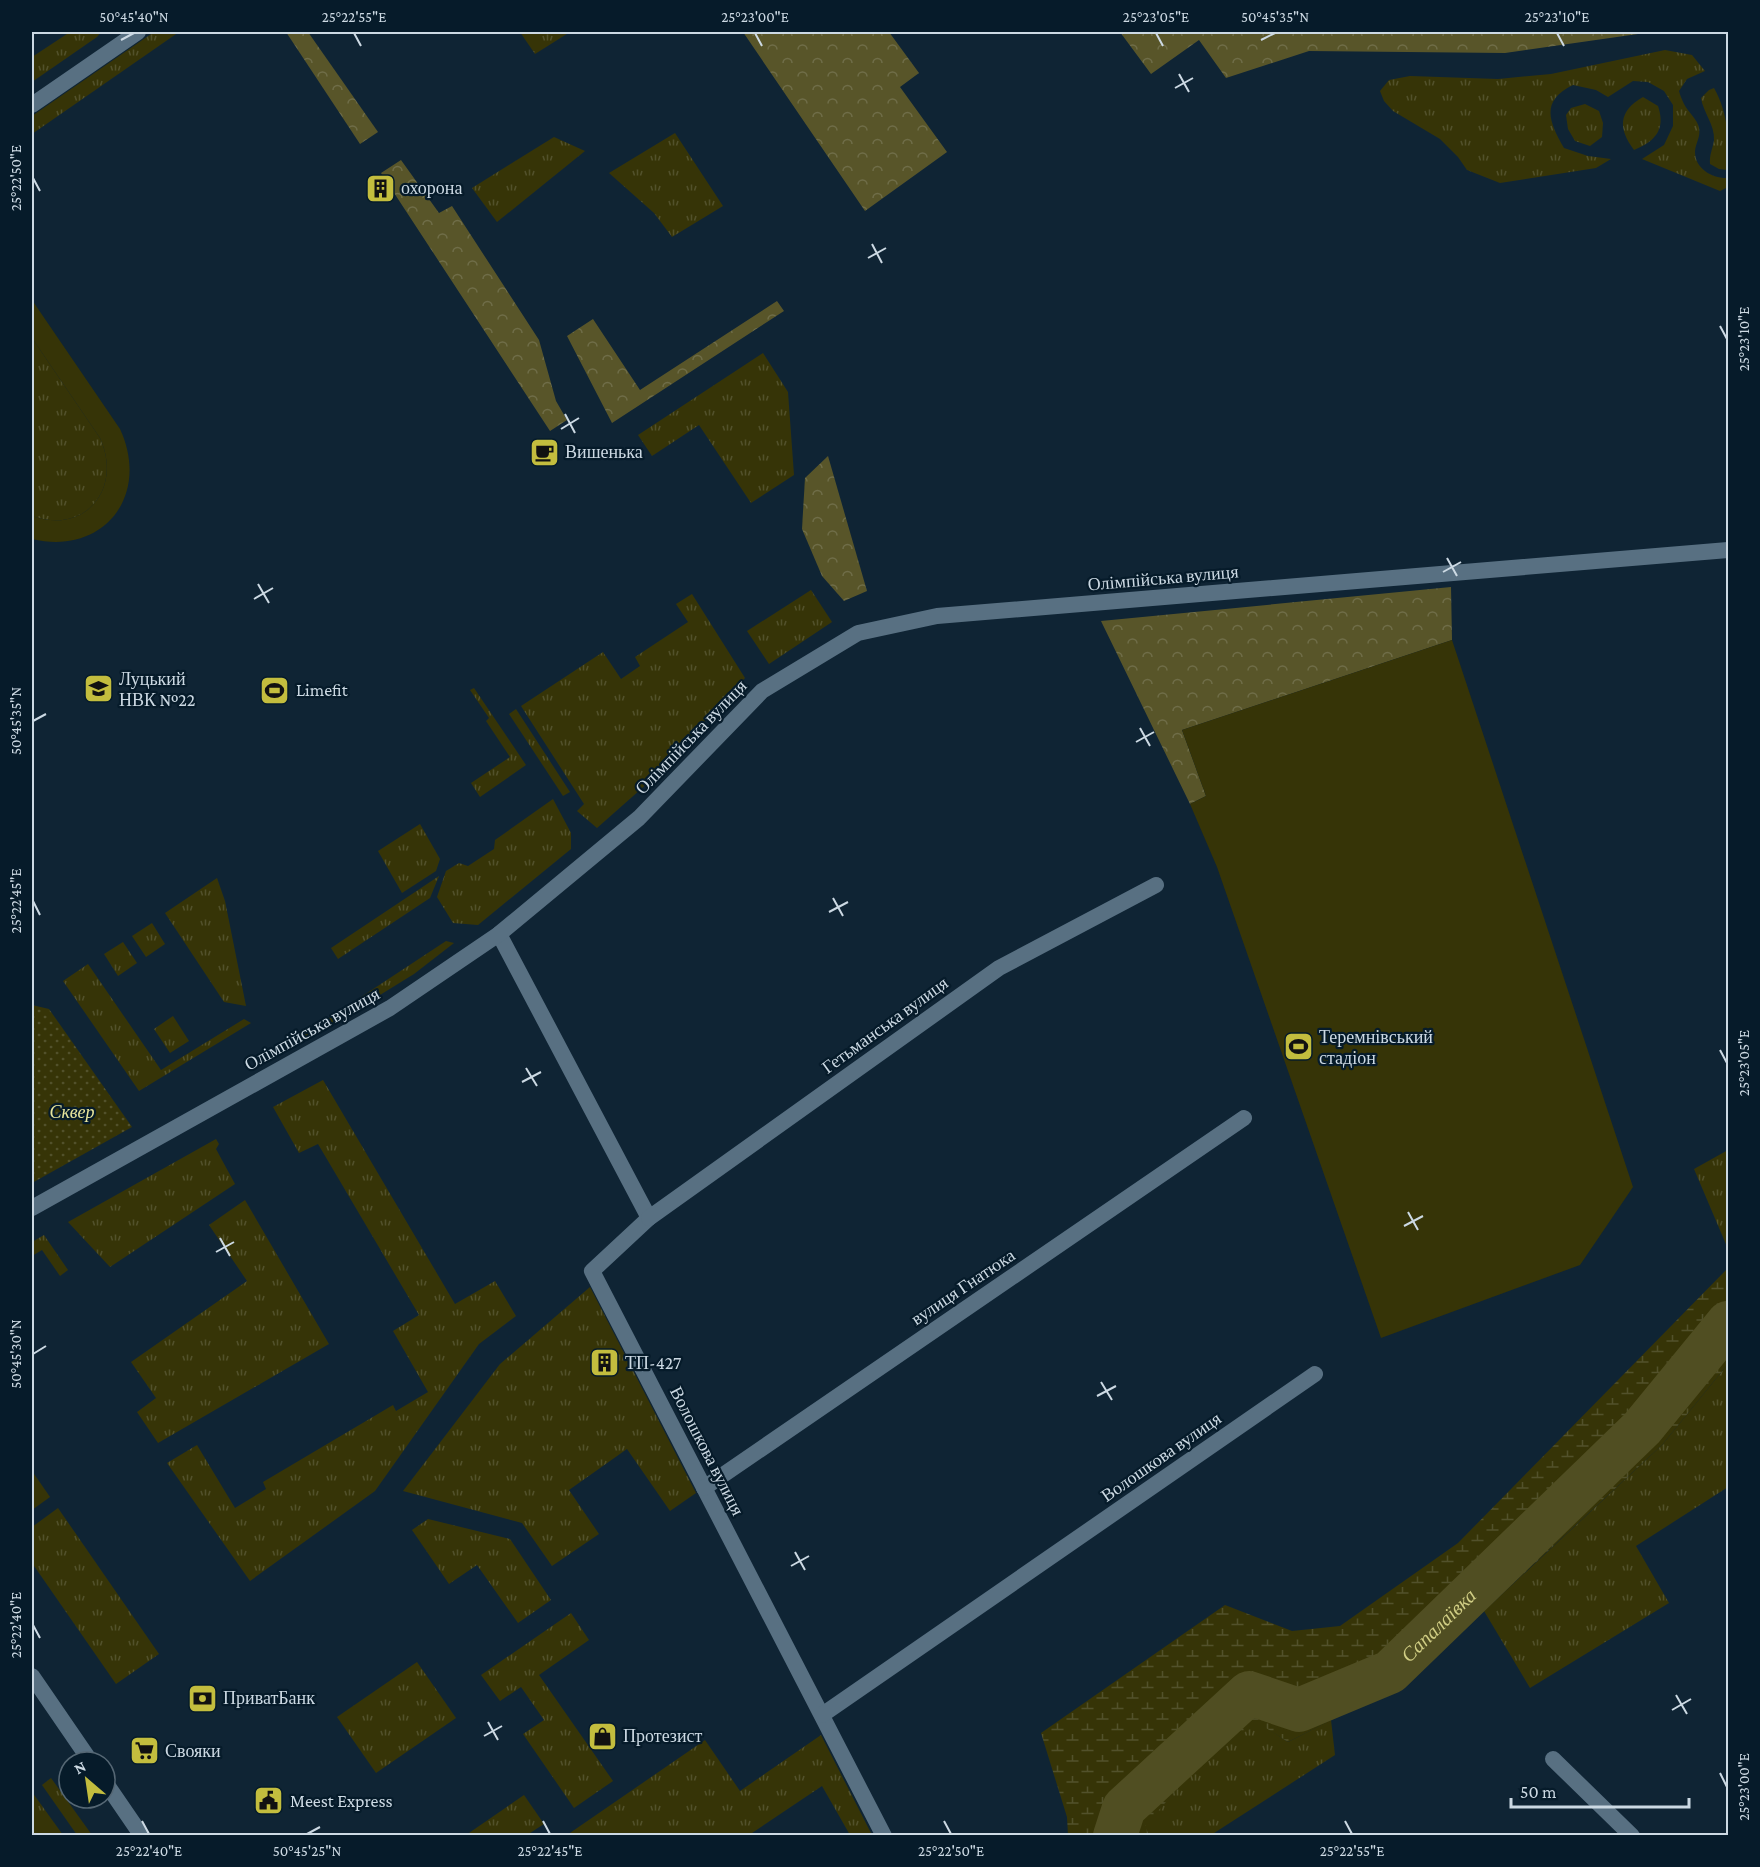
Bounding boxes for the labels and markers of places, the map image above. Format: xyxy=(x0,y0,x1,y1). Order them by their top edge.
building icon: охорона xyxy=(364,172,396,204)
place label: охорона xyxy=(401,178,463,198)
cafe icon: Вишенька xyxy=(528,436,560,468)
place label: Вишенька xyxy=(565,442,643,462)
place label: Луцький НВК №22 xyxy=(119,669,195,710)
school or university icon: Луцький НВК №22 xyxy=(82,673,114,705)
sports icon: Limefit xyxy=(259,674,291,706)
place label: Limefit xyxy=(296,680,349,700)
place label: Теремнівський стадіон xyxy=(1319,1027,1433,1068)
sports icon: Теремнівський стадіон xyxy=(1282,1031,1314,1063)
building icon: ТП-427 xyxy=(588,1347,620,1379)
place label: ТП-427 xyxy=(625,1353,681,1373)
bank icon: ПриватБанк xyxy=(186,1682,218,1714)
place label: ПриватБанк xyxy=(223,1688,315,1708)
shop icon: Протезист xyxy=(586,1720,618,1752)
place label: Протезист xyxy=(623,1726,703,1746)
supermarket icon: Свояки xyxy=(128,1735,160,1767)
place label: Свояки xyxy=(165,1741,221,1761)
public building icon: Meest Express xyxy=(253,1785,285,1817)
place label: Meest Express xyxy=(290,1791,393,1811)

